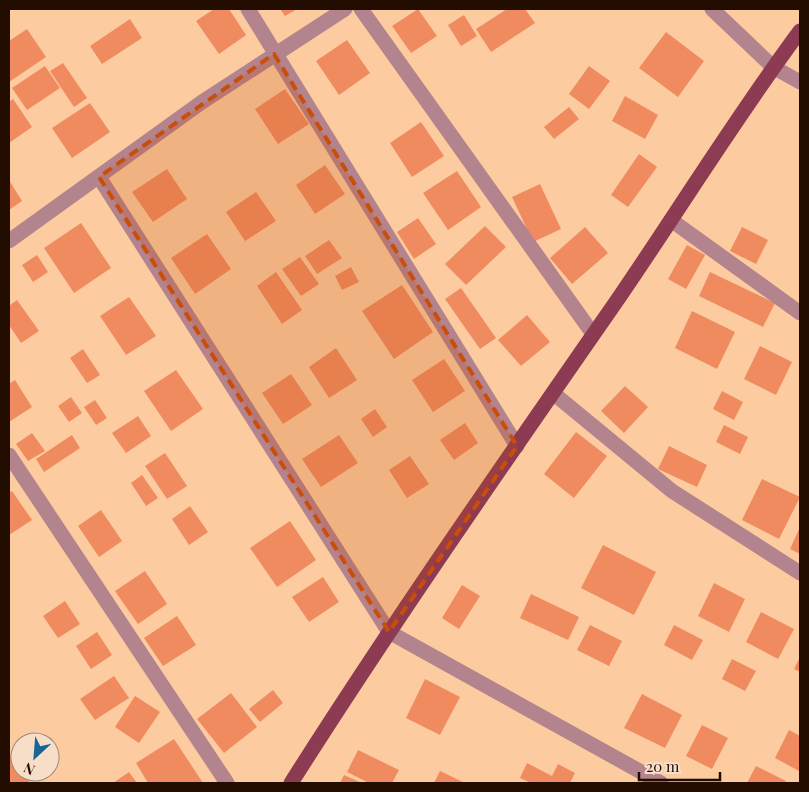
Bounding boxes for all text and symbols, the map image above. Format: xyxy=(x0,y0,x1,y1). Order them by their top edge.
north arrow xyxy=(10,732,60,782)
scale bar xyxy=(639,750,720,782)
text: 20 m xyxy=(646,756,680,776)
text: N xyxy=(20,758,38,780)

